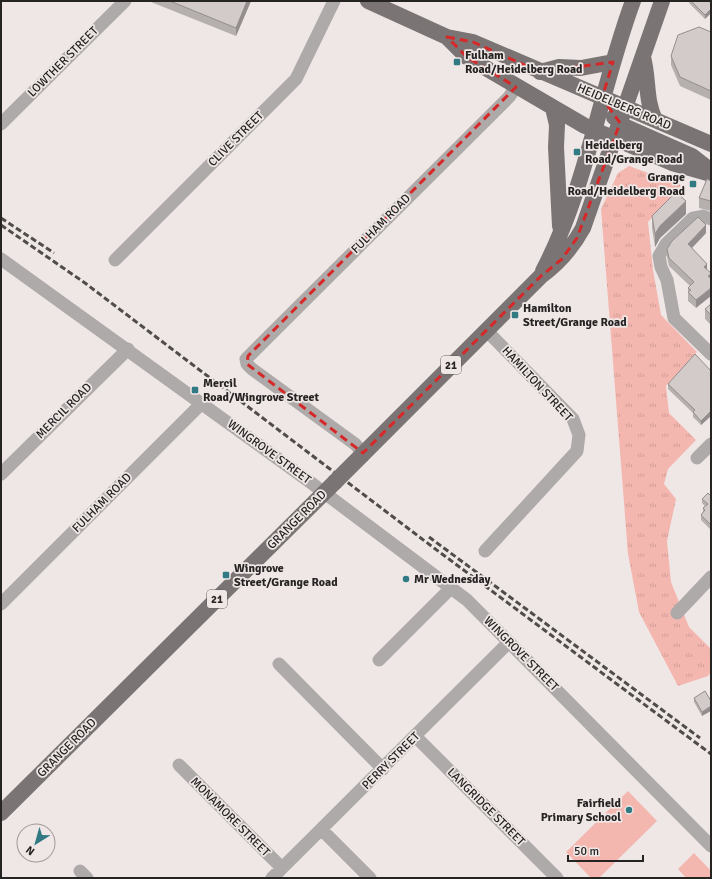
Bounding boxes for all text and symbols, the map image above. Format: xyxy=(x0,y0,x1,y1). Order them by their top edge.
street label: LOWTHER STREET xyxy=(25,24,101,100)
place label: Fulham Road/Heidelberg Road xyxy=(465,48,583,77)
marker: Fulham Road/Heidelberg Road xyxy=(452,57,462,67)
street label: HEIDELBERG ROAD xyxy=(575,80,673,134)
street label: CLIVE STREET xyxy=(205,108,267,170)
place label: Heidelberg Road/Grange Road xyxy=(585,138,683,167)
marker: Heidelberg Road/Grange Road xyxy=(572,147,582,157)
place label: Grange Road/Heidelberg Road xyxy=(568,170,686,199)
marker: Grange Road/Heidelberg Road xyxy=(688,179,698,189)
street label: FULHAM ROAD xyxy=(348,191,414,257)
place label: Hamilton Street/Grange Road xyxy=(523,301,627,330)
marker: Hamilton Street/Grange Road xyxy=(510,310,520,320)
street label: HAMILTON STREET xyxy=(499,343,576,425)
road number: 21 xyxy=(441,356,461,374)
place label: Mercil Road/Wingrove Street xyxy=(203,376,320,405)
street label: MERCIL ROAD xyxy=(33,380,95,442)
marker: Mercil Road/Wingrove Street xyxy=(190,385,200,395)
street label: WINGROVE STREET xyxy=(224,417,314,487)
street label: FULHAM ROAD xyxy=(69,470,135,536)
street label: GRANGE ROAD xyxy=(264,487,330,553)
place label: Wingrove Street/Grange Road xyxy=(234,561,338,590)
marker: Wingrove Street/Grange Road xyxy=(221,570,231,580)
place label: Mr Wednesday xyxy=(414,572,491,587)
marker: Mr Wednesday xyxy=(401,574,411,584)
road number: 21 xyxy=(207,590,227,608)
street label: WINGROVE STREET xyxy=(480,613,562,695)
street label: GRANGE ROAD xyxy=(34,715,100,781)
street label: PERRY STREET xyxy=(359,729,423,793)
street label: LANGRIDGE STREET xyxy=(444,765,528,849)
street label: MONAMORE STREET xyxy=(187,774,273,860)
place label: Fairfield Primary School xyxy=(541,796,622,825)
marker: Fairfield Primary School xyxy=(624,805,634,815)
north arrow xyxy=(16,823,56,863)
scale bar xyxy=(568,837,643,863)
text: N xyxy=(23,843,37,858)
text: 50 m xyxy=(574,844,599,859)

